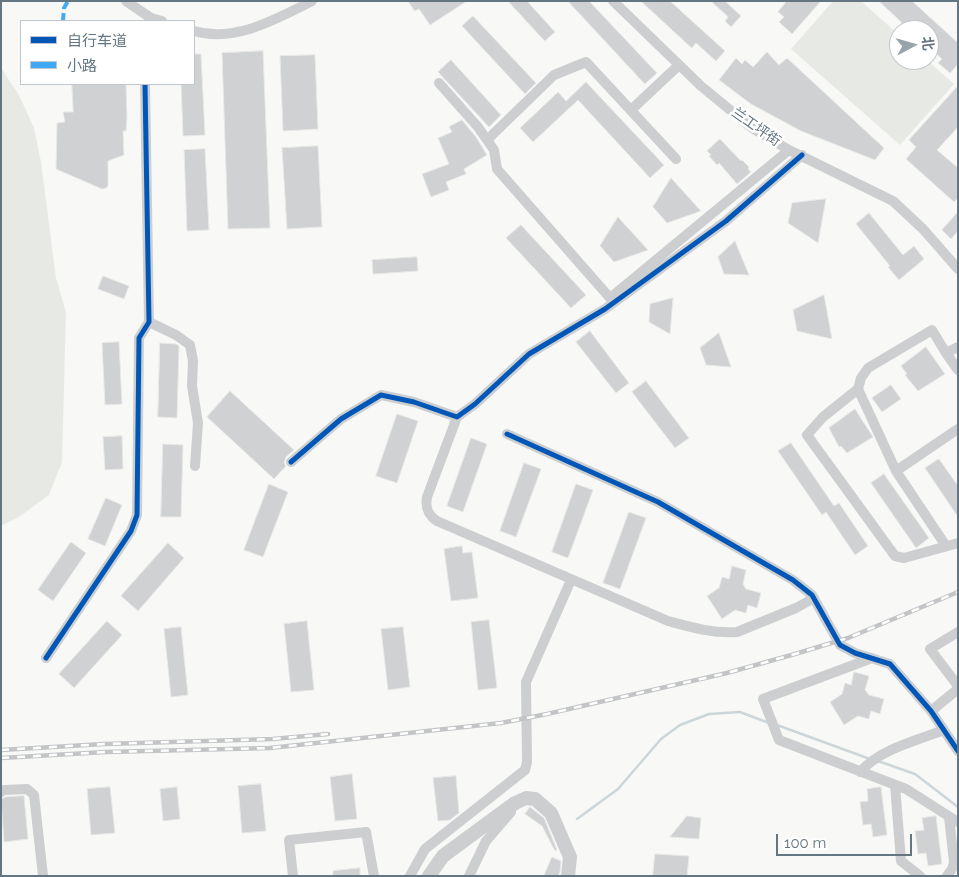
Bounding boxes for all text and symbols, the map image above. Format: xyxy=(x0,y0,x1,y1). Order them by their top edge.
legend xyxy=(20,20,195,85)
north arrow xyxy=(889,20,939,70)
text: 自行车道 xyxy=(67,32,127,50)
text: 北 xyxy=(919,36,937,51)
text: 小路 xyxy=(67,57,97,75)
street label: 兰工坪街 xyxy=(728,104,784,150)
scale bar xyxy=(779,824,915,856)
text: 100 m xyxy=(784,834,826,852)

